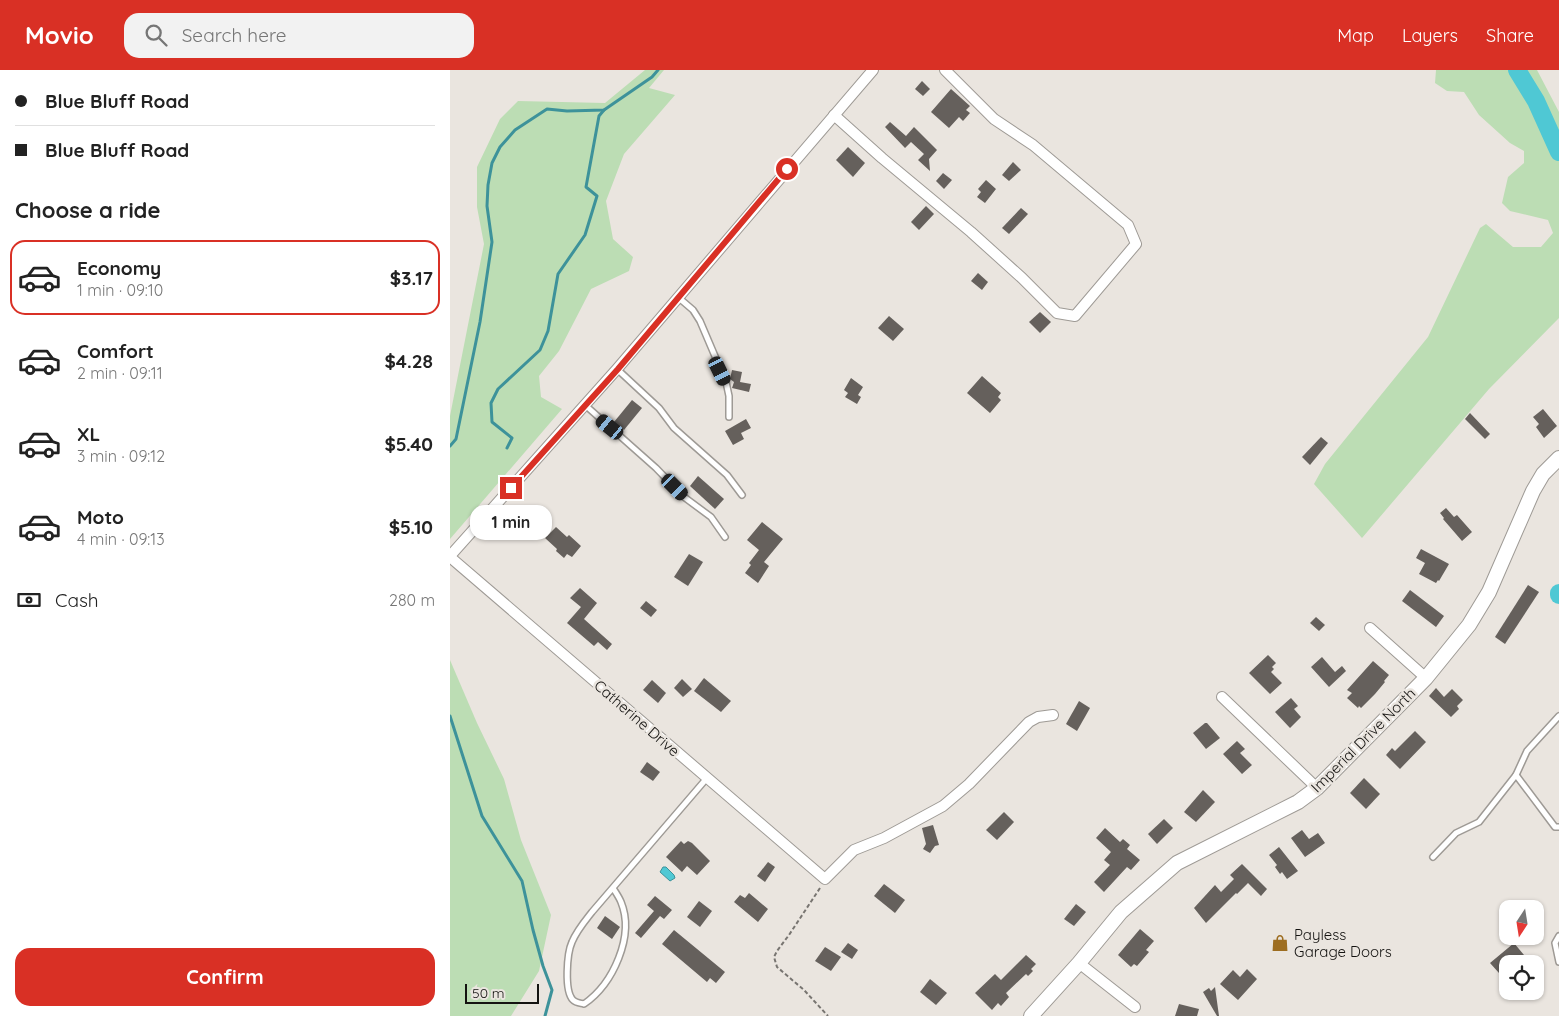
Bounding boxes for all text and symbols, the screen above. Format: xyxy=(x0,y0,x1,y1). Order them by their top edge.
search box xyxy=(124,13,474,58)
text: Movio xyxy=(25,20,94,50)
icon: search xyxy=(142,21,170,49)
text: Search here xyxy=(182,23,287,47)
text: Map xyxy=(1337,24,1374,47)
text: Layers xyxy=(1402,24,1458,47)
text: Share xyxy=(1486,24,1534,47)
text: Blue Bluff Road xyxy=(45,89,189,113)
text: Blue Bluff Road xyxy=(45,138,189,162)
route start xyxy=(776,158,798,180)
text: Choose a ride xyxy=(15,196,160,224)
icon: car xyxy=(17,255,62,300)
text: Economy xyxy=(77,256,161,280)
text: $3.17 xyxy=(390,266,433,290)
text: 1 min · 09:10 xyxy=(77,280,163,300)
icon: car xyxy=(17,338,62,383)
text: Comfort xyxy=(77,339,154,363)
text: $4.28 xyxy=(385,349,433,373)
car xyxy=(706,354,733,388)
text: 2 min · 09:11 xyxy=(77,363,163,383)
car xyxy=(593,412,626,442)
icon: car xyxy=(17,421,62,466)
text: XL xyxy=(77,422,100,446)
text: $5.40 xyxy=(384,432,433,456)
text: 3 min · 09:12 xyxy=(77,446,165,466)
car xyxy=(659,471,690,503)
route end xyxy=(500,477,522,499)
icon: car xyxy=(17,504,62,549)
text: Moto xyxy=(77,505,124,529)
callout: 1 min xyxy=(470,506,552,540)
text: 1 min xyxy=(492,512,530,532)
text: $5.10 xyxy=(389,515,433,539)
text: 4 min · 09:13 xyxy=(77,529,165,549)
icon: cash xyxy=(15,586,43,614)
text: Cash xyxy=(55,588,99,612)
text: 280 m xyxy=(389,590,435,610)
street label: Catherine Drive xyxy=(590,676,684,760)
street label: Imperial Drive North xyxy=(1307,684,1419,796)
north arrow xyxy=(1499,900,1544,945)
map controls xyxy=(1499,900,1544,1000)
place label: Payless Garage Doors xyxy=(1294,925,1392,961)
shop icon: Payless Garage Doors xyxy=(1270,933,1290,953)
button: Confirm xyxy=(15,948,435,1006)
button: locate xyxy=(1499,955,1544,1000)
scale bar xyxy=(465,981,539,1004)
text: 50 m xyxy=(472,984,505,1002)

